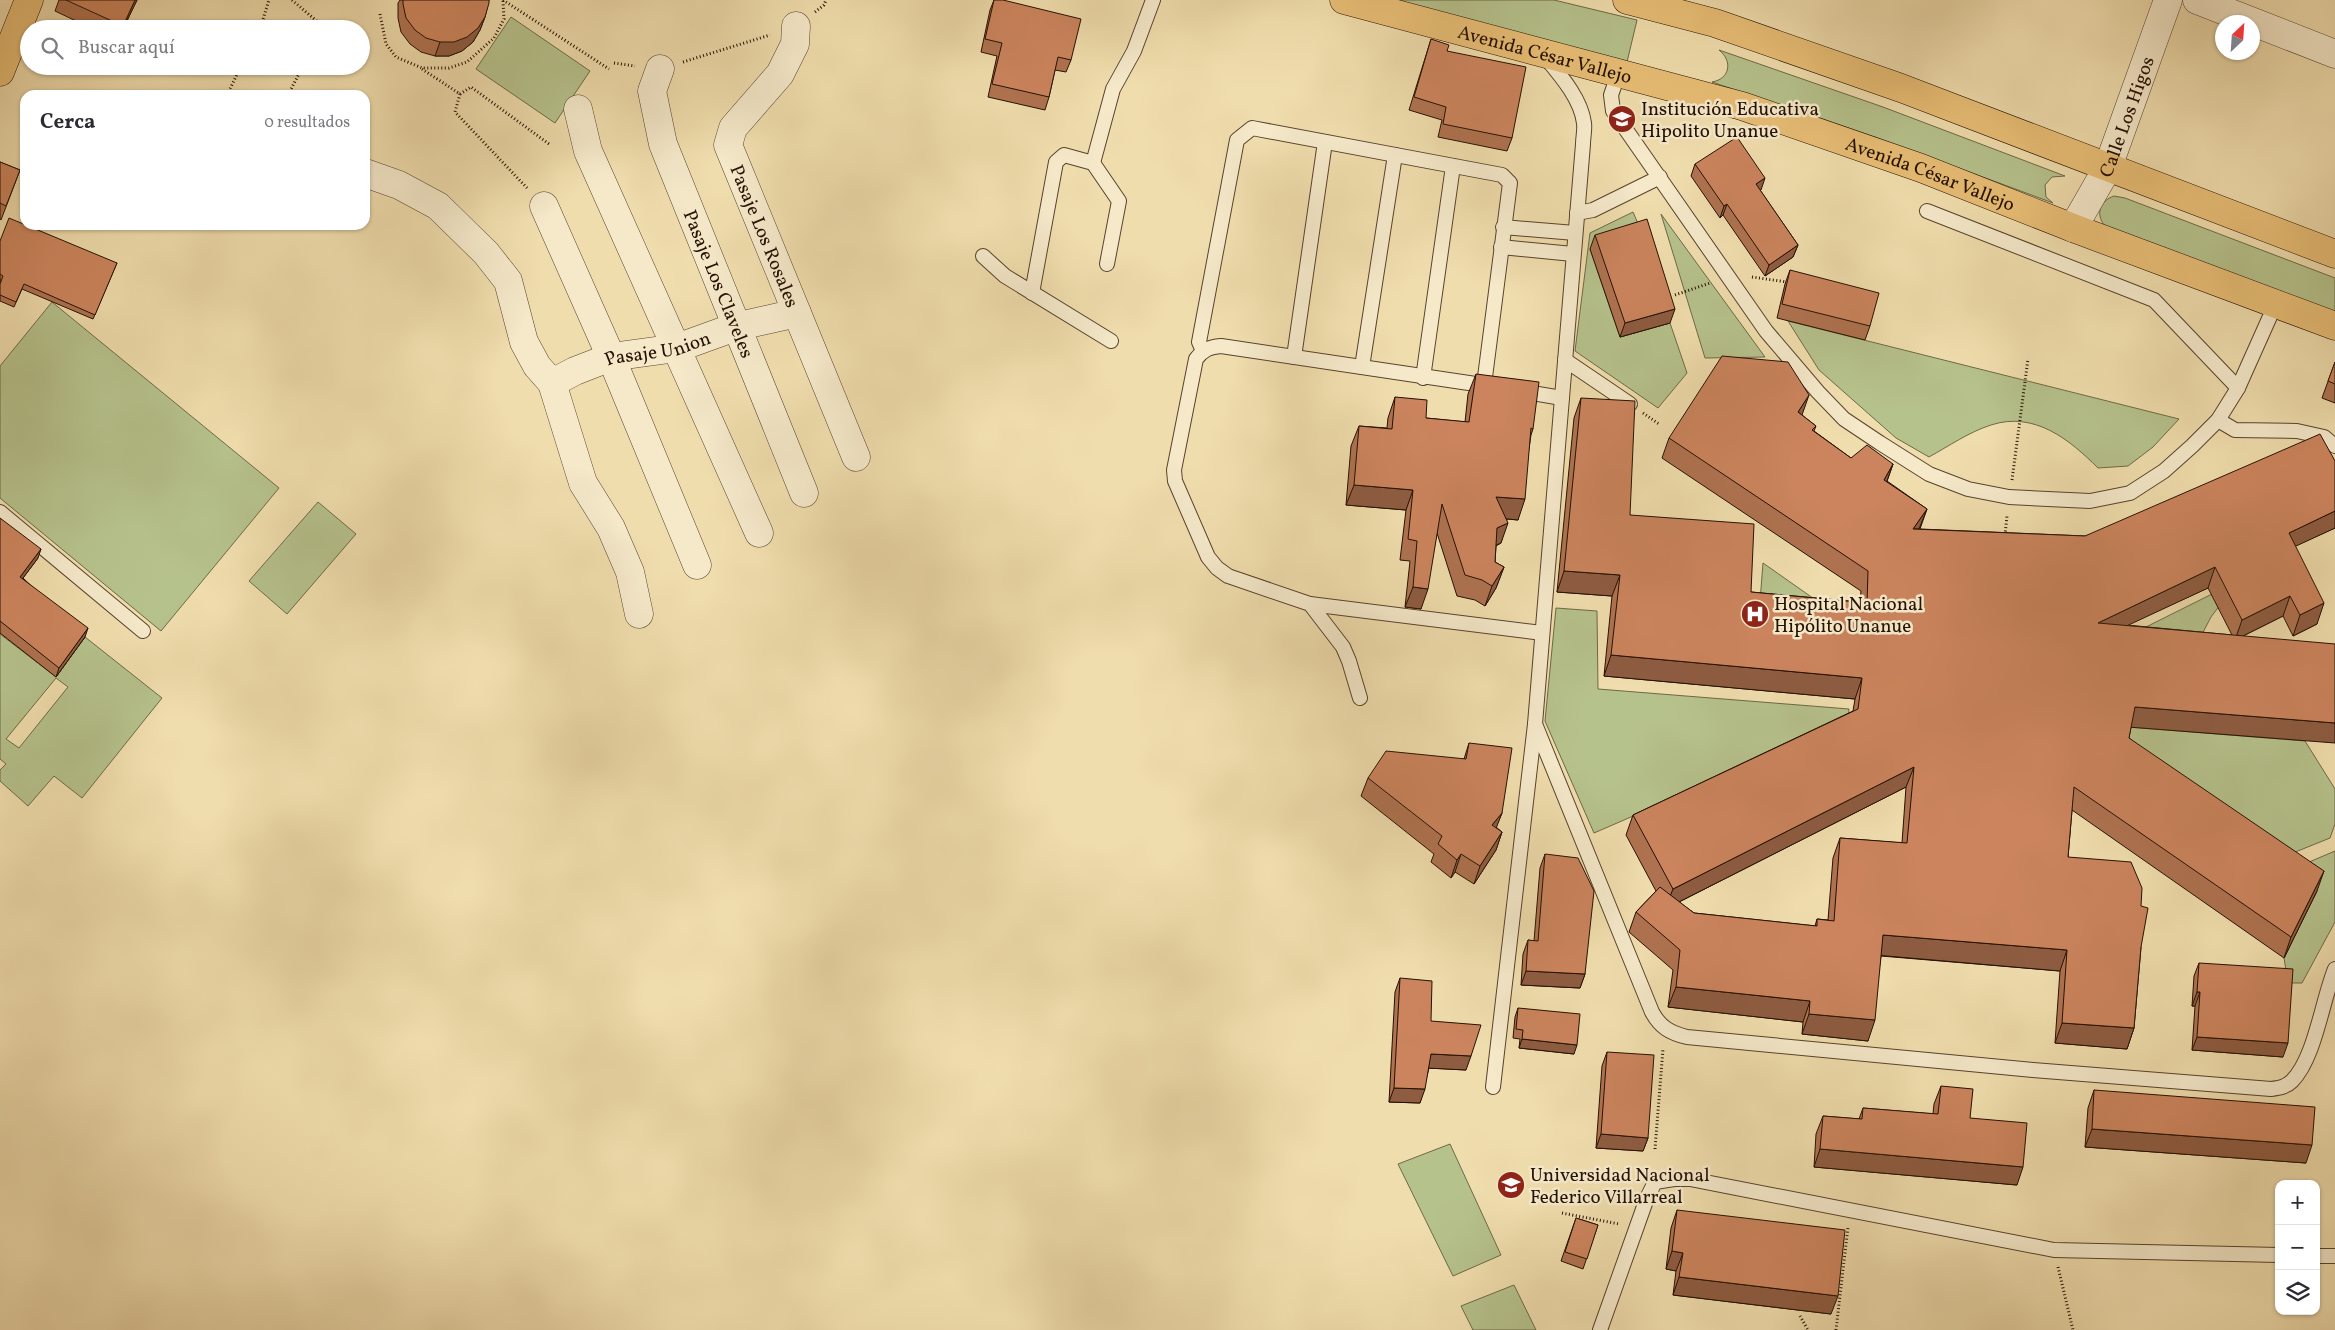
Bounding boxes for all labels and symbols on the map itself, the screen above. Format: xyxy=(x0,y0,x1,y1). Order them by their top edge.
north arrow xyxy=(2215,15,2260,60)
street label: Avenida César Vallejo xyxy=(1455,20,1634,91)
street label: Calle Los Higos xyxy=(2094,53,2162,183)
place label: Institución Educativa Hipolito Unanue xyxy=(1641,97,1819,145)
school or university icon: Institución Educativa Hipolito Unanue xyxy=(1607,104,1637,134)
street label: Avenida César Vallejo xyxy=(1842,132,2018,219)
street label: Pasaje Los Rosales xyxy=(722,161,804,312)
street label: Pasaje Los Claveles xyxy=(676,206,759,362)
street label: Pasaje Union xyxy=(601,326,715,373)
place label: Hospital Nacional Hipólito Unanue xyxy=(1774,592,1923,640)
hospital icon: Hospital Nacional Hipólito Unanue xyxy=(1740,599,1770,629)
place label: Universidad Nacional Federico Villarreal xyxy=(1530,1163,1710,1211)
school or university icon: Universidad Nacional Federico Villarreal xyxy=(1496,1170,1526,1200)

